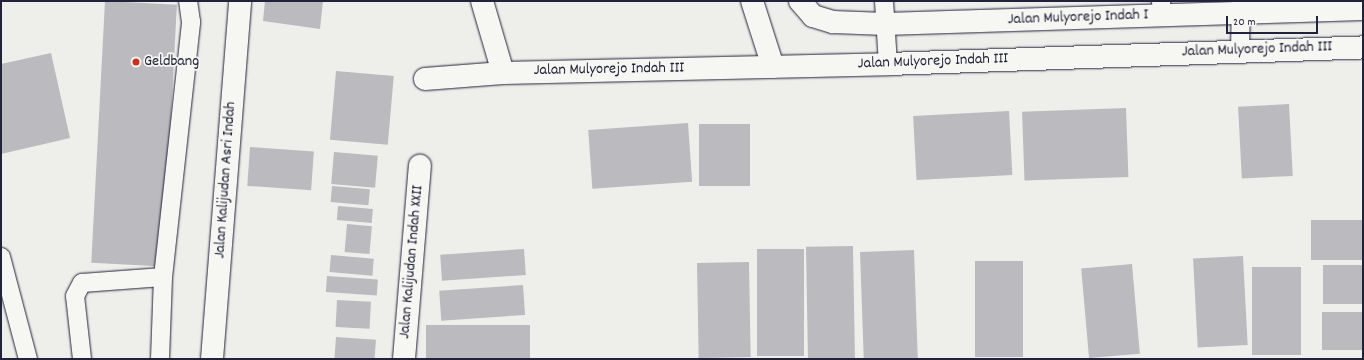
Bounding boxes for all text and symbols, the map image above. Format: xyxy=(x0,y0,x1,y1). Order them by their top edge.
street label: Jalan Mulyorejo Indah I xyxy=(1007,6,1149,30)
scale bar xyxy=(1228,8,1320,34)
text: 20 m xyxy=(1233,14,1256,31)
street label: Jalan Mulyorejo Indah III xyxy=(1181,38,1333,62)
street label: Jalan Mulyorejo Indah III xyxy=(857,50,1009,74)
place label: Geldbang xyxy=(144,52,199,72)
marker: Geldbang xyxy=(131,57,141,67)
street label: Jalan Mulyorejo Indah III xyxy=(534,59,684,81)
street label: Jalan Kalijudan Asri Indah xyxy=(211,101,241,259)
street label: Jalan Kalijudan Indah XXII xyxy=(396,184,428,340)

